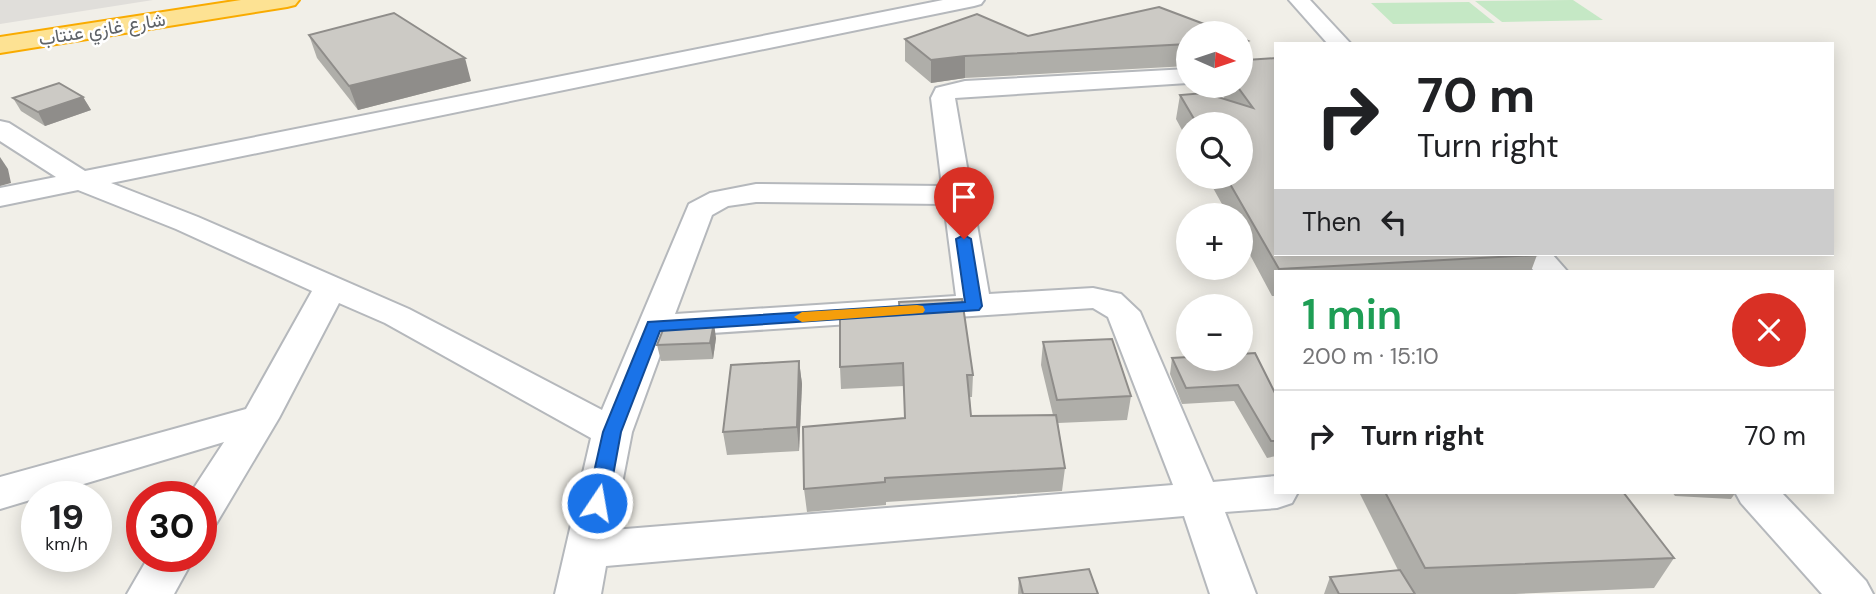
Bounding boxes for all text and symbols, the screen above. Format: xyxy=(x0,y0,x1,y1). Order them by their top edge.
street label: شارع غازي عنتاب xyxy=(37,7,168,54)
north arrow xyxy=(1176,21,1253,98)
map controls xyxy=(1176,21,1253,371)
text: 70 m xyxy=(1417,63,1535,127)
icon: right xyxy=(1302,70,1393,161)
button: search xyxy=(1176,112,1253,189)
text: Turn right xyxy=(1417,125,1559,167)
pin xyxy=(934,167,994,239)
icon: arrive xyxy=(945,178,983,216)
button: + xyxy=(1176,203,1253,280)
icon: left xyxy=(1375,203,1413,241)
text: Then xyxy=(1302,205,1361,239)
text: 1 min xyxy=(1302,287,1402,342)
button: close xyxy=(1732,293,1806,367)
button: − xyxy=(1176,294,1253,371)
text: 200 m · 15:10 xyxy=(1302,341,1439,371)
icon: right xyxy=(1302,417,1340,455)
text: Turn right xyxy=(1361,419,1485,453)
text: 70 m xyxy=(1745,419,1806,453)
position arrow xyxy=(560,466,634,540)
speed limit sign: 30 xyxy=(126,481,217,572)
text: 19 xyxy=(49,494,84,540)
text: km/h xyxy=(45,532,88,556)

